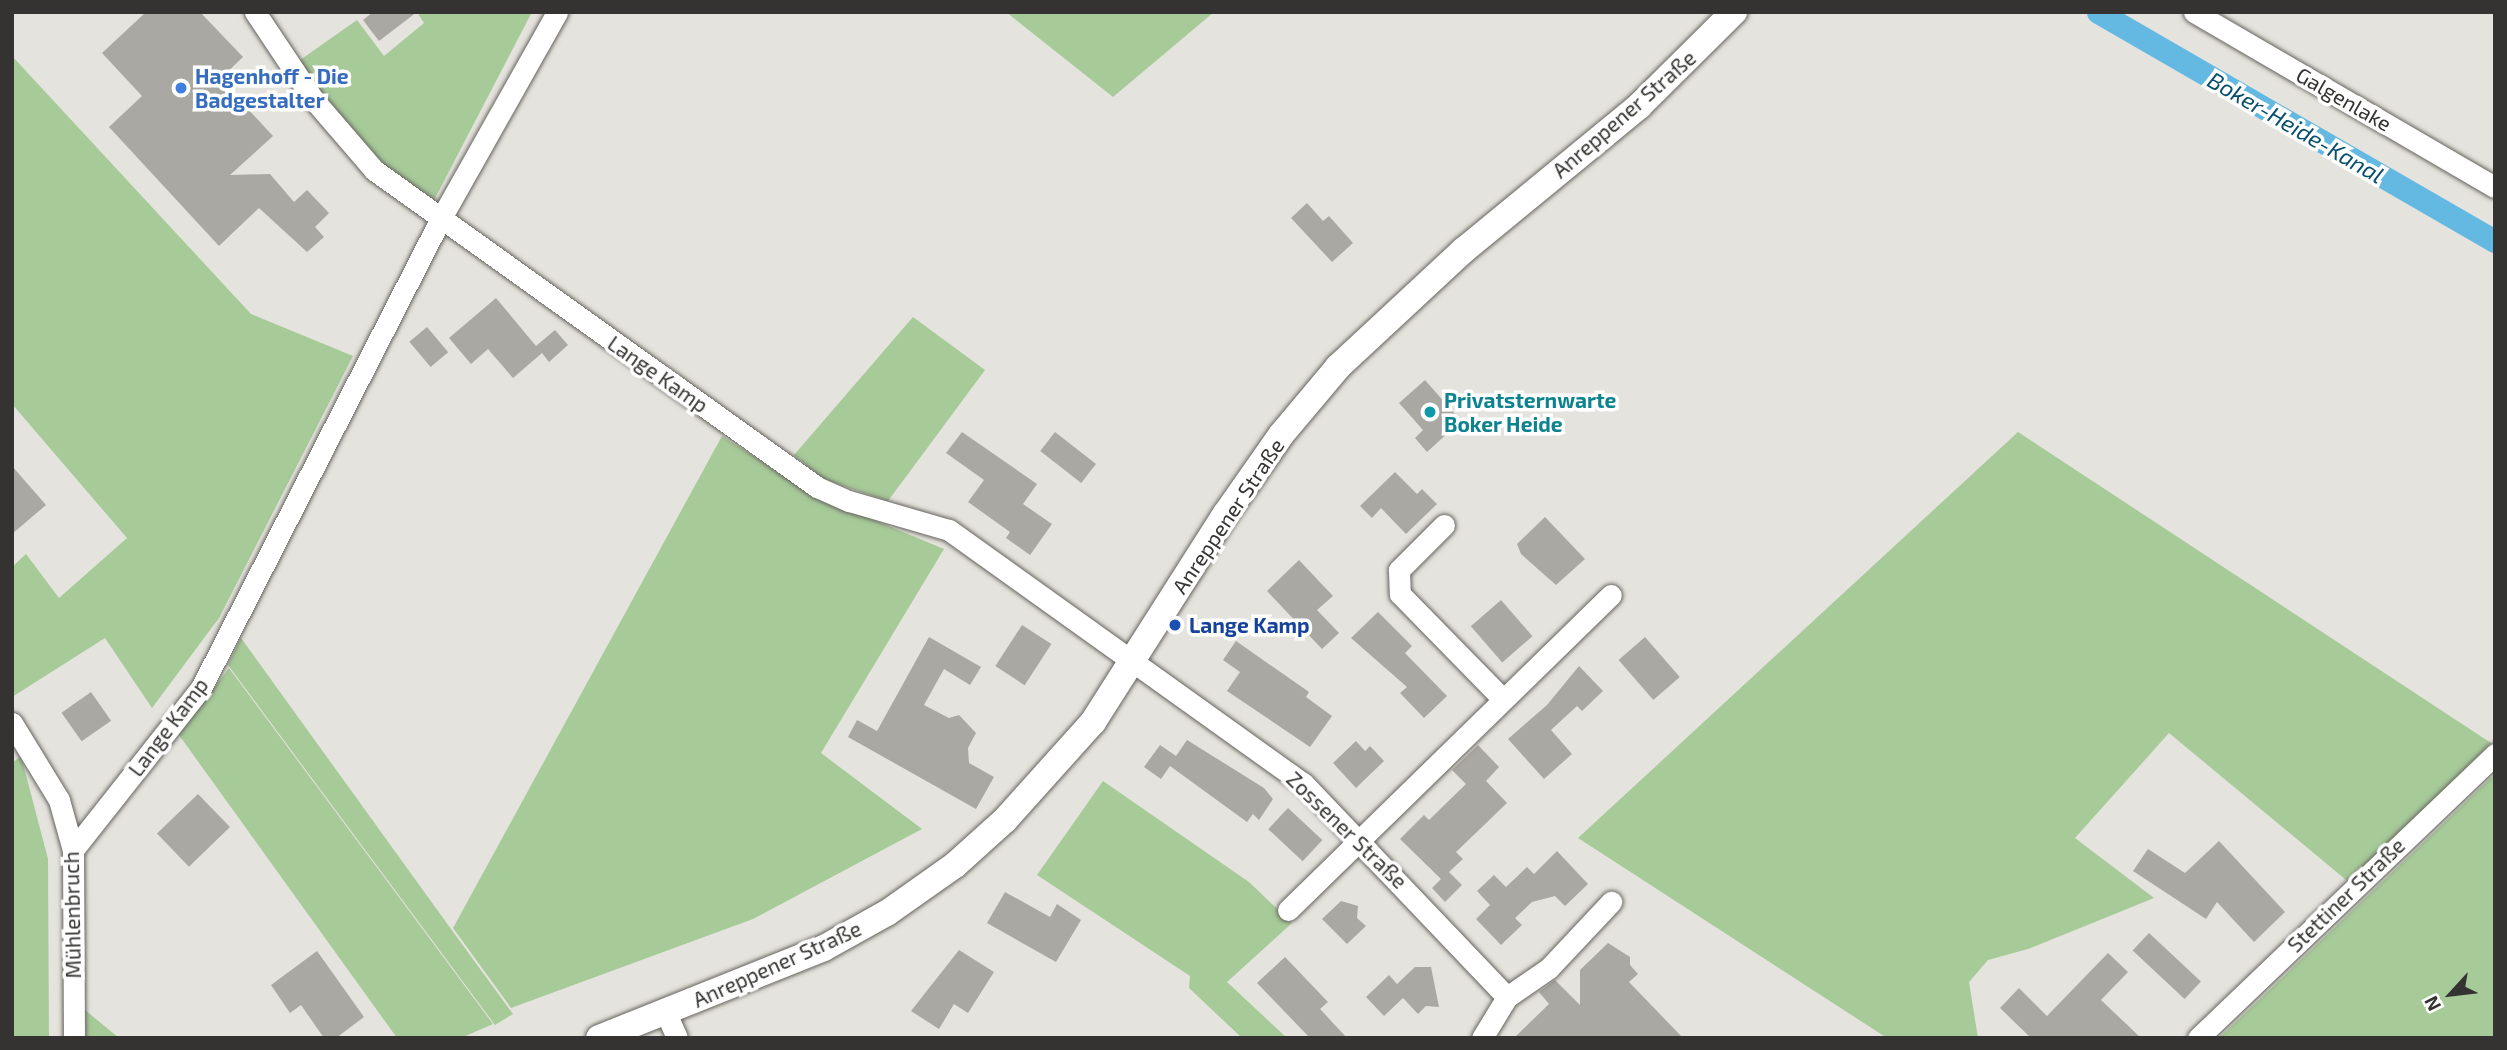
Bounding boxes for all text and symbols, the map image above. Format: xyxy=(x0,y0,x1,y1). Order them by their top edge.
street label: Anreppener Straße xyxy=(1547,45,1701,183)
street label: Galgenlake xyxy=(2292,62,2396,136)
place label: Hagenhoff - Die Badgestalter xyxy=(195,63,349,113)
water label: Boker-Heide-Kanal xyxy=(2203,65,2389,189)
marker: Hagenhoff - Die Badgestalter xyxy=(173,80,189,96)
street label: Lange Kamp xyxy=(603,330,713,418)
place label: Privatsternwarte Boker Heide xyxy=(1444,387,1616,437)
marker: Privatsternwarte Boker Heide xyxy=(1422,404,1438,420)
street label: Anreppener Straße xyxy=(1167,434,1289,598)
place label: Lange Kamp xyxy=(1189,612,1310,638)
marker: Lange Kamp xyxy=(1167,617,1183,633)
street label: Lange Kamp xyxy=(123,673,213,781)
street label: Zossener Straße xyxy=(1281,766,1413,894)
street label: Stettiner Straße xyxy=(2282,833,2410,957)
street label: Mühlenbruch xyxy=(58,851,86,979)
street label: Anreppener Straße xyxy=(689,915,865,1013)
north arrow xyxy=(2416,959,2486,1029)
text: N xyxy=(2418,992,2445,1015)

